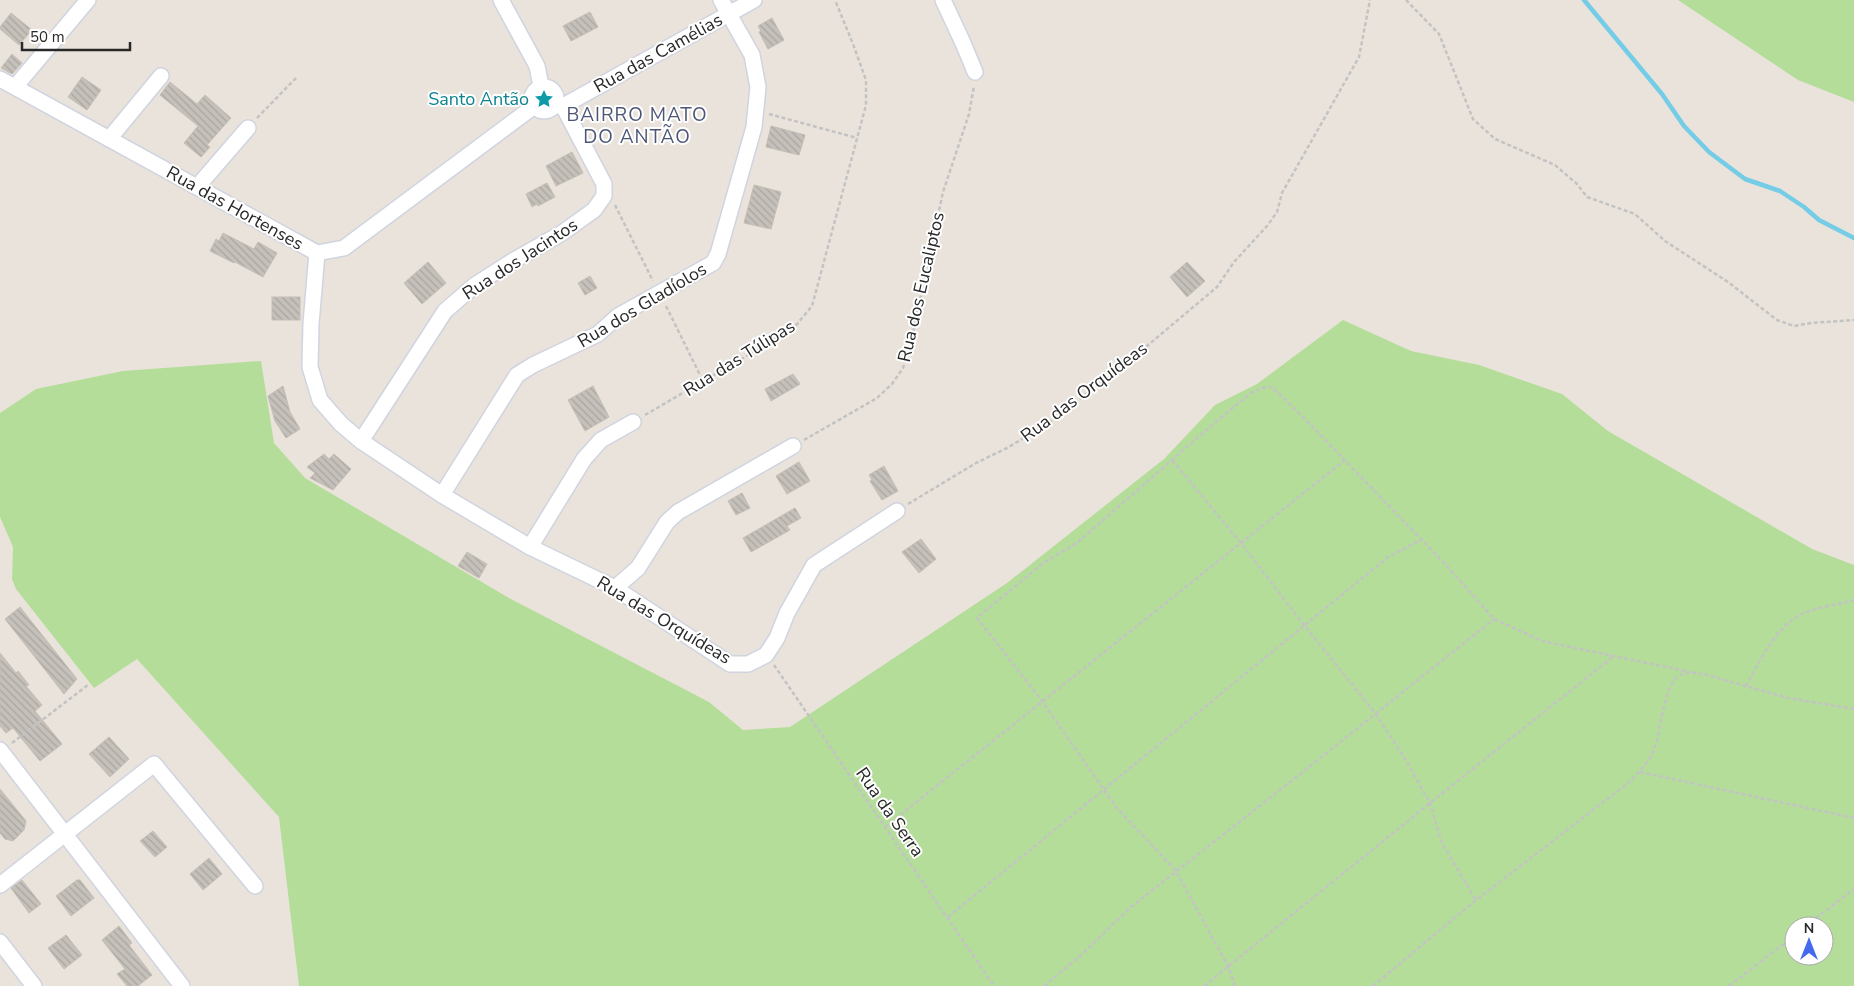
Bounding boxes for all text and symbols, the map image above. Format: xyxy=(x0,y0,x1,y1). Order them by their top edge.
street label: Rua das Camélias xyxy=(589,8,727,98)
scale bar xyxy=(22,20,130,52)
text: 50 m xyxy=(30,27,65,47)
place label: Santo Antão xyxy=(428,87,529,111)
place icon: Santo Antão xyxy=(533,88,555,110)
district label: BAIRRO MATO DO ANTÃO xyxy=(566,102,708,150)
street label: Rua das Hortenses xyxy=(162,160,308,256)
street label: Rua dos Eucaliptos xyxy=(892,210,950,364)
street label: Rua dos Jacintos xyxy=(458,213,582,305)
street label: Rua dos Gladíolos xyxy=(573,257,711,353)
street label: Rua das Túlipas xyxy=(679,314,799,402)
street label: Rua das Orquídeas xyxy=(1016,336,1152,448)
street label: Rua das Orquídeas xyxy=(592,570,736,670)
street label: Rua da Serra xyxy=(850,763,930,861)
north arrow xyxy=(1784,916,1834,966)
text: N xyxy=(1804,919,1814,938)

